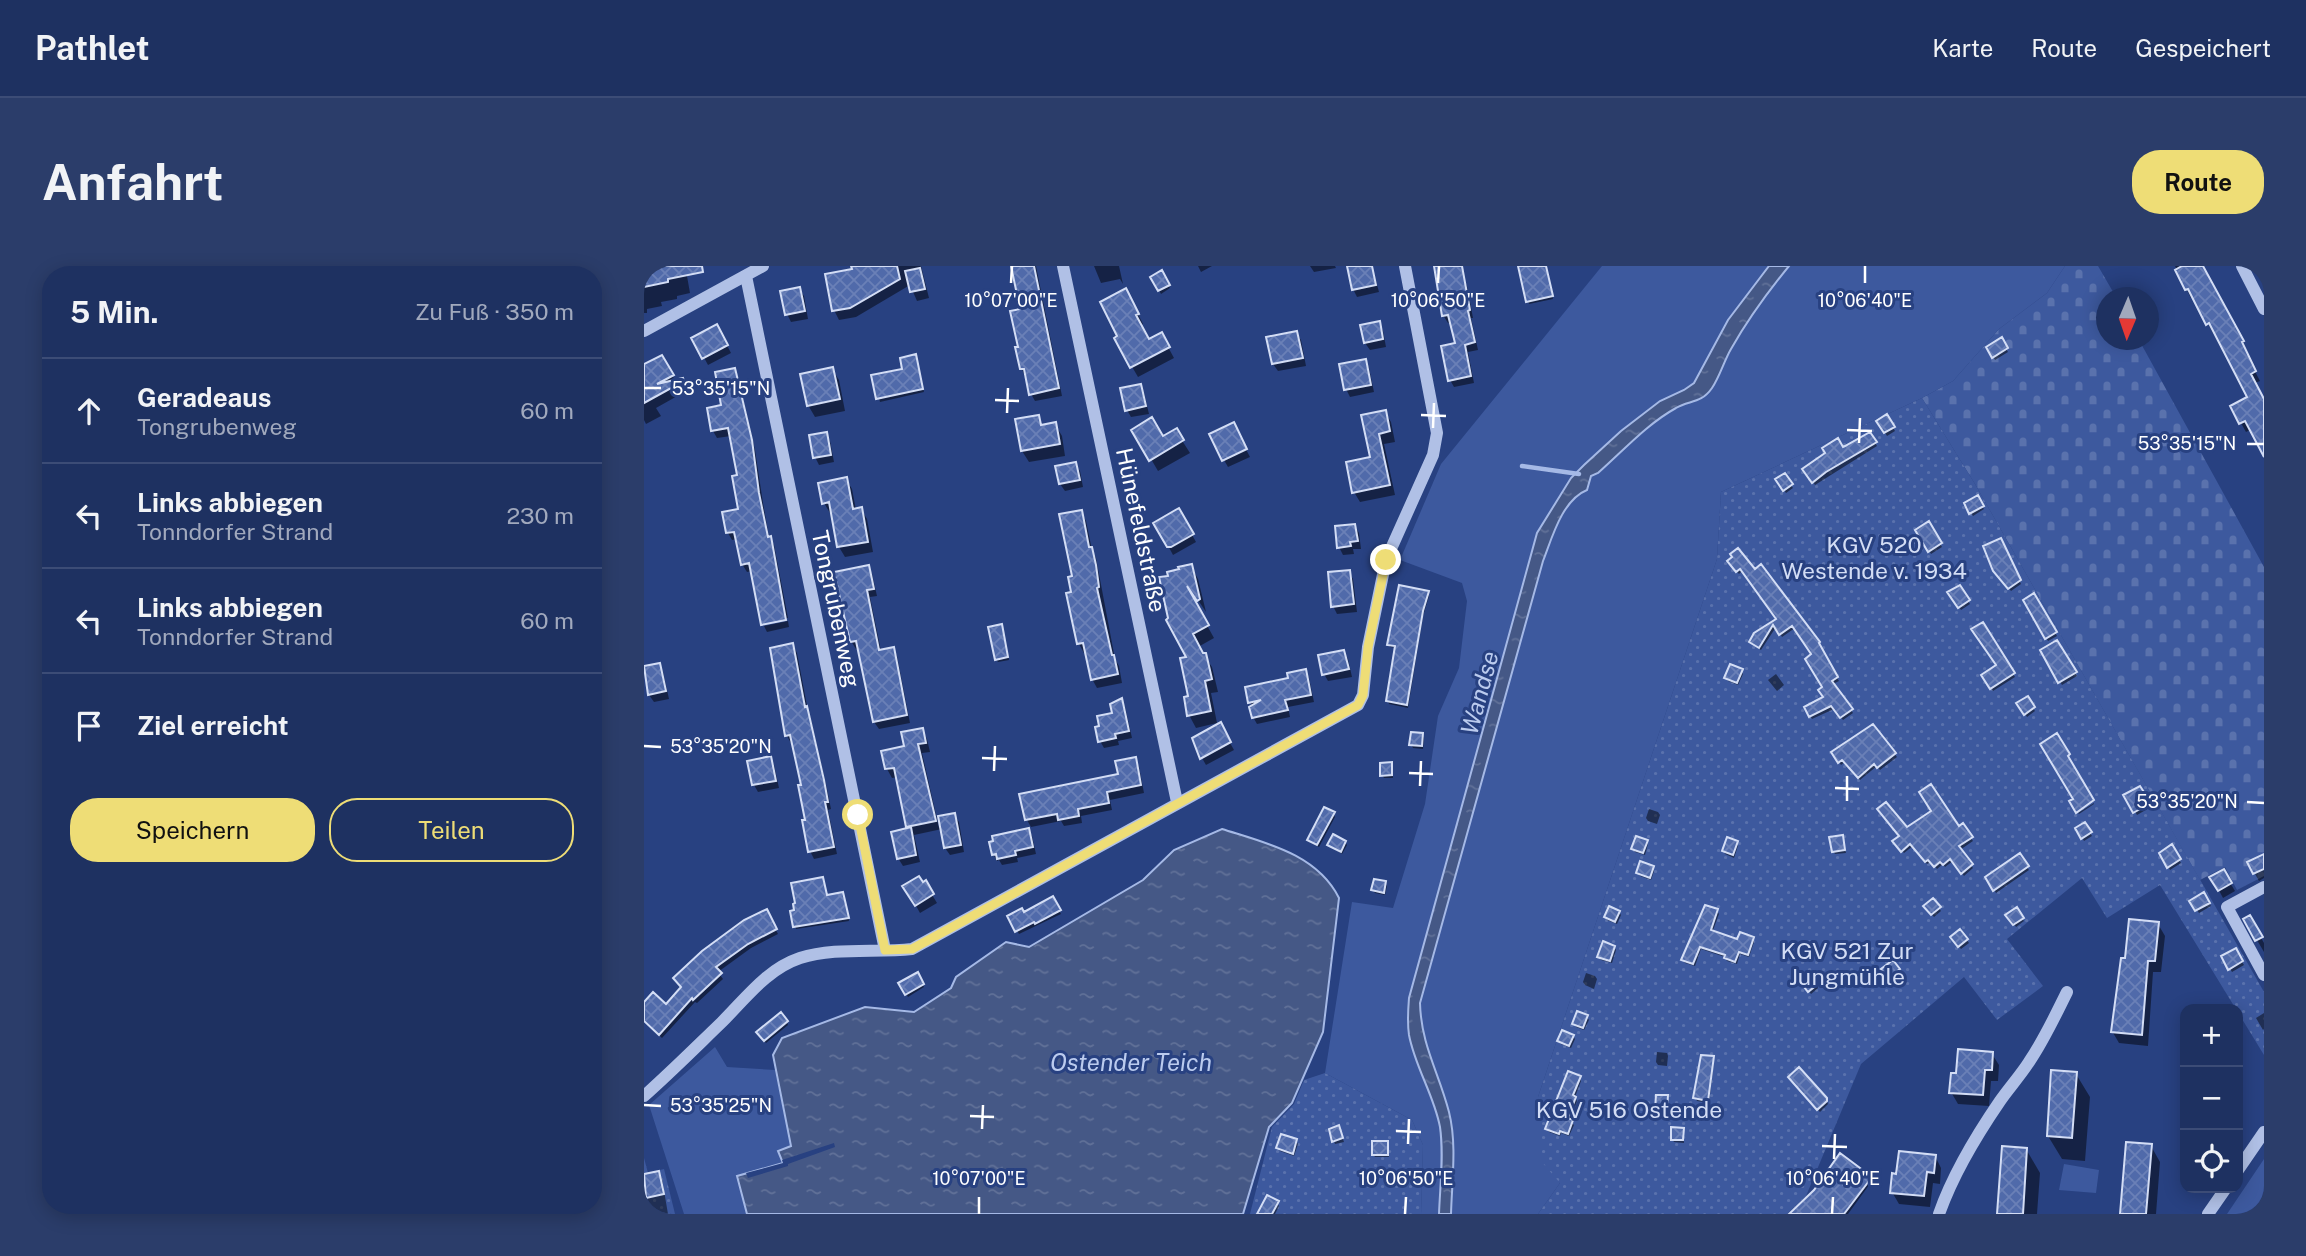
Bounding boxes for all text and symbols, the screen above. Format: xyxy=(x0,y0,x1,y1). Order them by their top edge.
text: Pathlet xyxy=(35,29,150,67)
text: Karte xyxy=(1932,34,1993,62)
text: Route xyxy=(2031,34,2097,62)
text: Gespeichert xyxy=(2135,34,2271,62)
button: Route xyxy=(2132,150,2264,214)
text: Anfahrt xyxy=(42,153,223,211)
north arrow xyxy=(2096,287,2159,350)
text: 10°07'00"E xyxy=(964,290,1058,311)
text: 10°06'50"E xyxy=(1391,290,1485,311)
text: 10°06'40"E xyxy=(1818,290,1912,311)
text: 5 Min. xyxy=(70,294,159,330)
text: Zu Fuß · 350 m xyxy=(415,298,574,325)
text: 53°35'15"N xyxy=(672,378,770,399)
text: Geradeaus xyxy=(137,382,272,413)
icon: ahead xyxy=(70,392,108,430)
text: 60 m xyxy=(520,397,574,424)
text: Tongrubenweg xyxy=(137,413,297,440)
text: 53°35'15"N xyxy=(2138,433,2236,454)
street label: Hünefeldstraße xyxy=(1111,445,1172,615)
text: Links abbiegen xyxy=(137,487,323,518)
icon: left xyxy=(70,497,108,535)
text: 230 m xyxy=(506,502,574,529)
text: Tonndorfer Strand xyxy=(137,518,333,545)
street label: Tongrubenweg xyxy=(807,528,866,690)
park label: KGV 520 Westende v. 1934 xyxy=(1781,531,1967,584)
route end xyxy=(1370,544,1401,575)
text: Links abbiegen xyxy=(137,592,323,623)
icon: left xyxy=(70,602,108,640)
text: 60 m xyxy=(520,607,574,634)
text: Tonndorfer Strand xyxy=(137,623,333,650)
water label: Wandse xyxy=(1454,648,1504,738)
icon: arrive xyxy=(70,707,108,745)
text: Ziel erreicht xyxy=(137,710,289,741)
text: 53°35'20"N xyxy=(670,736,772,757)
text: 53°35'20"N xyxy=(2136,791,2238,812)
button: Speichern xyxy=(70,798,315,862)
button: Teilen xyxy=(329,798,574,862)
route start xyxy=(842,799,873,830)
park label: KGV 521 Zur Jungmühle xyxy=(1780,937,1914,990)
map controls xyxy=(2180,1004,2243,1193)
button: + xyxy=(2180,1004,2243,1067)
water label: Ostender Teich xyxy=(1050,1048,1212,1076)
button: − xyxy=(2180,1067,2243,1130)
text: 53°35'25"N xyxy=(670,1095,772,1116)
park label: KGV 516 Ostende xyxy=(1536,1096,1722,1123)
button: locate xyxy=(2180,1130,2243,1193)
text: 10°07'00"E xyxy=(932,1168,1026,1189)
text: 10°06'50"E xyxy=(1359,1168,1453,1189)
text: 10°06'40"E xyxy=(1786,1168,1880,1189)

